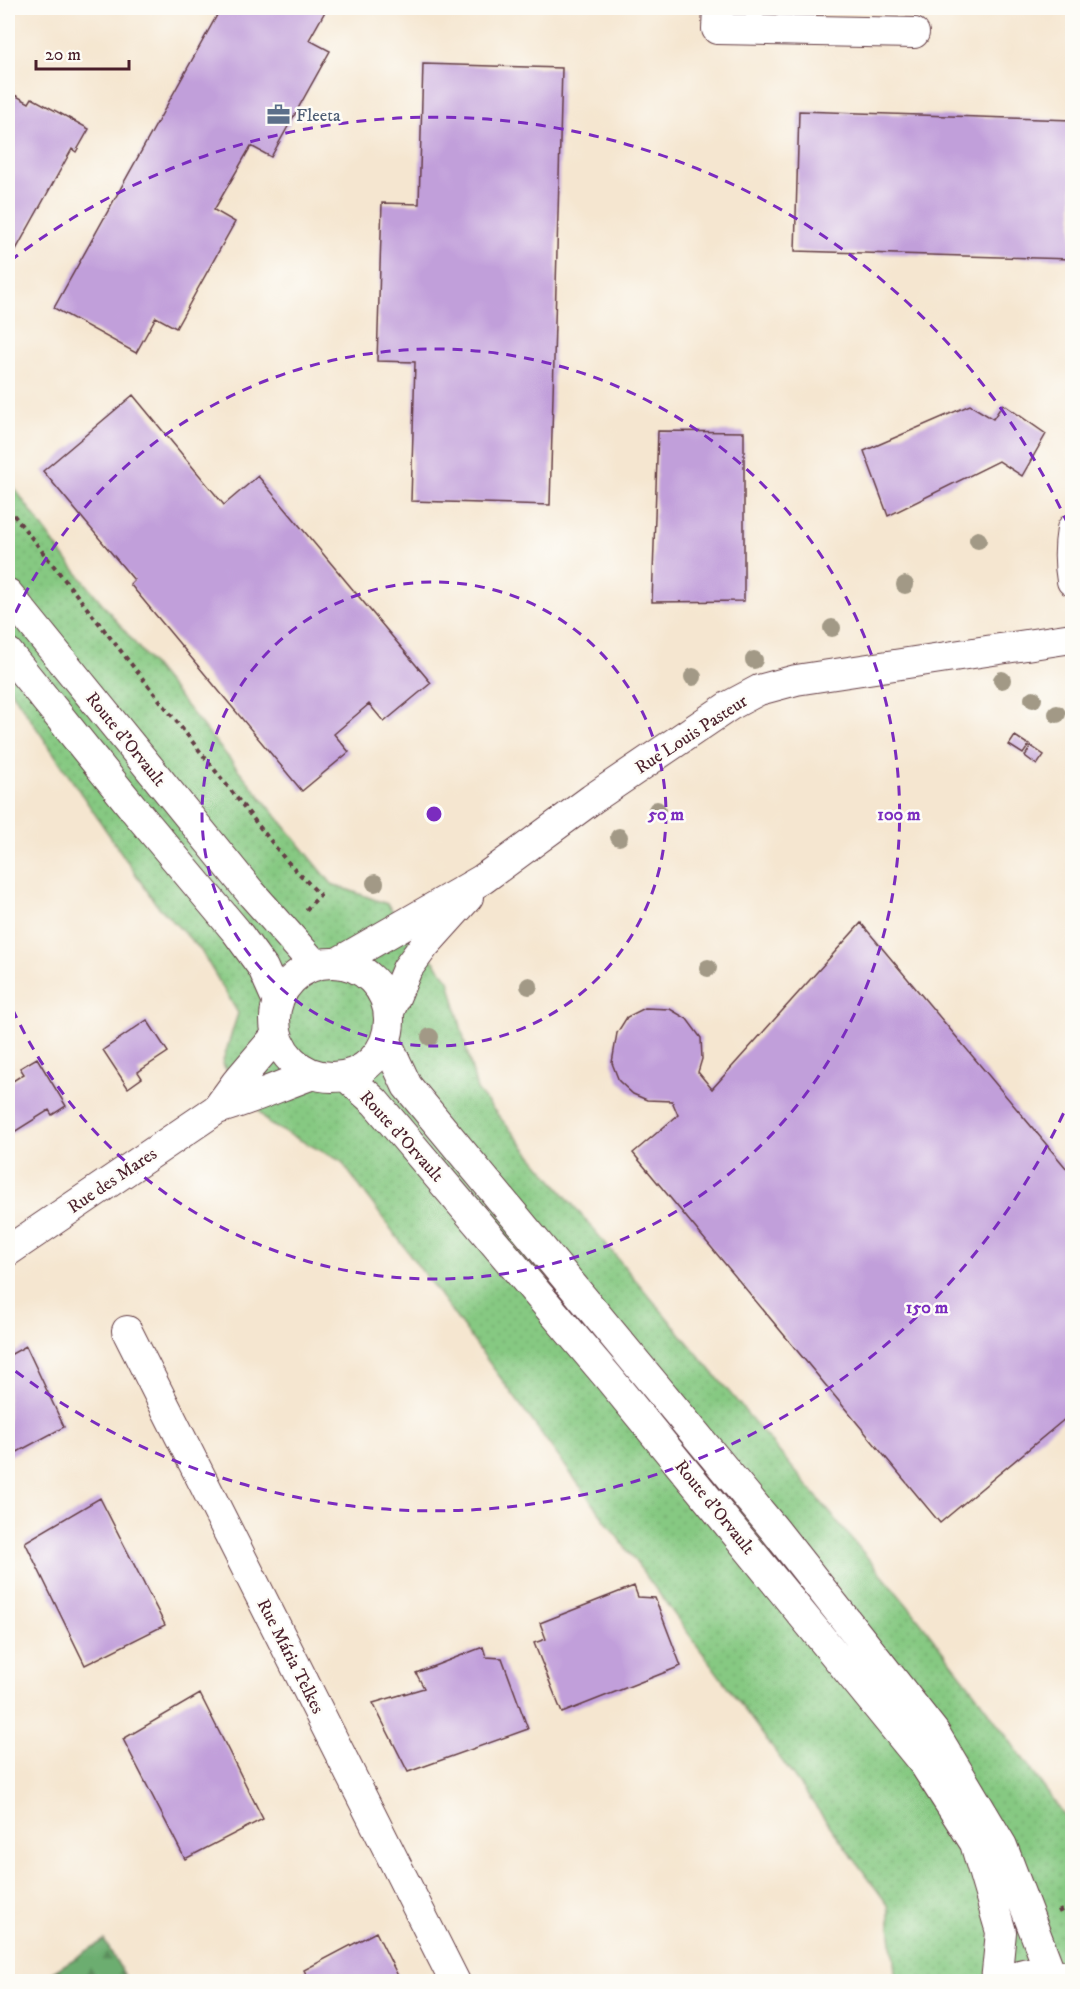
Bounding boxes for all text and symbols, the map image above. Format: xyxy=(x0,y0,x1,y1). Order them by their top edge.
scale bar xyxy=(36,33,129,71)
text: 20 m xyxy=(45,44,81,66)
office icon: Fleeta xyxy=(265,102,291,128)
place label: Fleeta xyxy=(296,105,341,127)
street label: Route d'Orvault xyxy=(80,688,170,791)
street label: Rue Louis Pasteur xyxy=(631,690,752,779)
centre of rings xyxy=(424,804,444,824)
text: 50 m xyxy=(647,804,684,826)
text: 100 m xyxy=(877,804,921,826)
street label: Route d'Orvault xyxy=(355,1087,448,1187)
street label: Rue des Mares xyxy=(64,1143,161,1219)
text: 150 m xyxy=(906,1297,949,1319)
street label: Route d'Orvault xyxy=(669,1456,759,1559)
street label: Rue Mária Telkes xyxy=(252,1595,328,1718)

